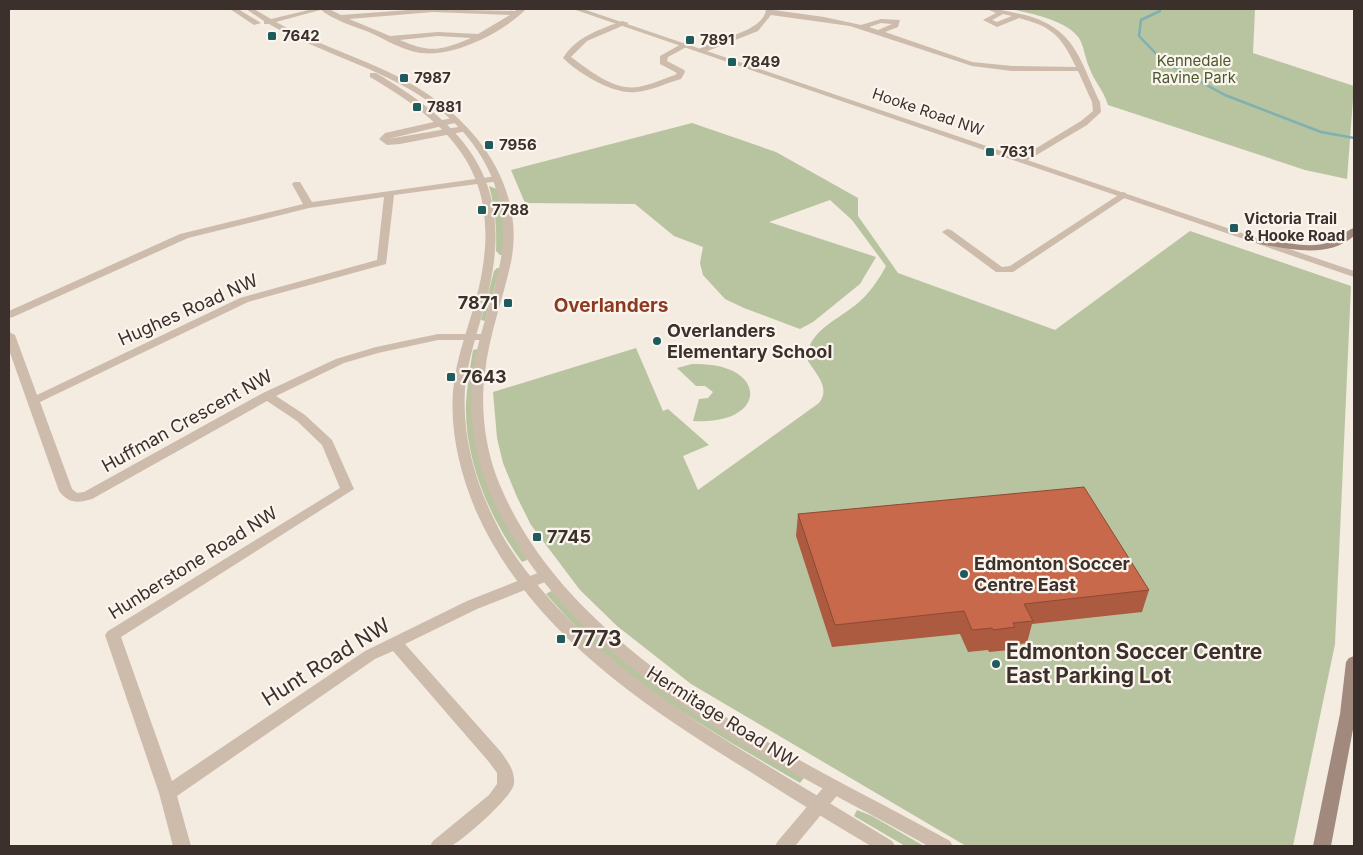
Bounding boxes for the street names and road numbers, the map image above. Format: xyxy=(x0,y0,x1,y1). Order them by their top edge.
street label: Hooke Road NW xyxy=(870,84,987,140)
street label: Hughes Road NW xyxy=(115,269,261,350)
street label: Huffman Crescent NW xyxy=(98,365,276,476)
street label: Hunberstone Road NW xyxy=(105,502,281,623)
street label: Hunt Road NW xyxy=(257,612,395,711)
street label: Hermitage Road NW xyxy=(643,662,802,772)

